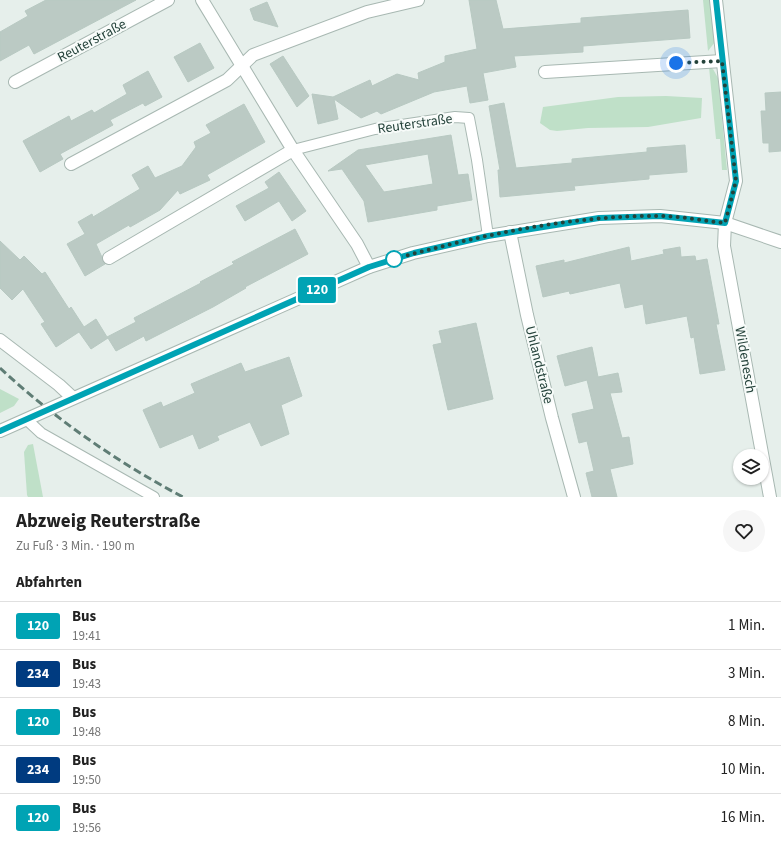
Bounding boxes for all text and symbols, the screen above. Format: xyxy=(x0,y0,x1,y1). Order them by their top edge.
street label: Reuterstraße xyxy=(54,14,130,68)
your location xyxy=(666,53,686,73)
street label: Reuterstraße xyxy=(376,109,454,139)
unlabelled marker xyxy=(385,250,403,268)
line badge: 120 xyxy=(294,277,340,303)
text: 120 xyxy=(306,280,328,300)
street label: Uhlandstraße xyxy=(520,324,558,406)
street label: Wildenesch xyxy=(729,325,761,395)
map controls xyxy=(733,449,769,485)
button: layers xyxy=(733,449,769,485)
text: Abzweig Reuterstraße xyxy=(16,508,200,535)
button: heart xyxy=(723,510,765,552)
text: Zu Fuß · 3 Min. · 190 m xyxy=(16,537,135,555)
text: Abfahrten xyxy=(16,572,82,593)
text: Bus xyxy=(72,606,96,627)
text: 1 Min. xyxy=(728,615,765,636)
text: 120 xyxy=(27,616,49,636)
text: 19:41 xyxy=(72,627,101,645)
text: Bus xyxy=(72,654,96,675)
text: 3 Min. xyxy=(728,663,765,684)
text: 234 xyxy=(27,664,49,684)
text: 19:43 xyxy=(72,675,101,693)
text: Bus xyxy=(72,702,96,723)
text: 8 Min. xyxy=(728,711,765,732)
text: 120 xyxy=(27,712,49,732)
text: 19:48 xyxy=(72,723,101,741)
text: Bus xyxy=(72,750,96,771)
text: 10 Min. xyxy=(721,759,765,780)
text: 234 xyxy=(27,760,49,780)
text: 19:50 xyxy=(72,771,101,789)
text: Bus xyxy=(72,798,96,819)
text: 16 Min. xyxy=(721,807,765,828)
text: 120 xyxy=(27,808,49,828)
text: 19:56 xyxy=(72,819,101,837)

